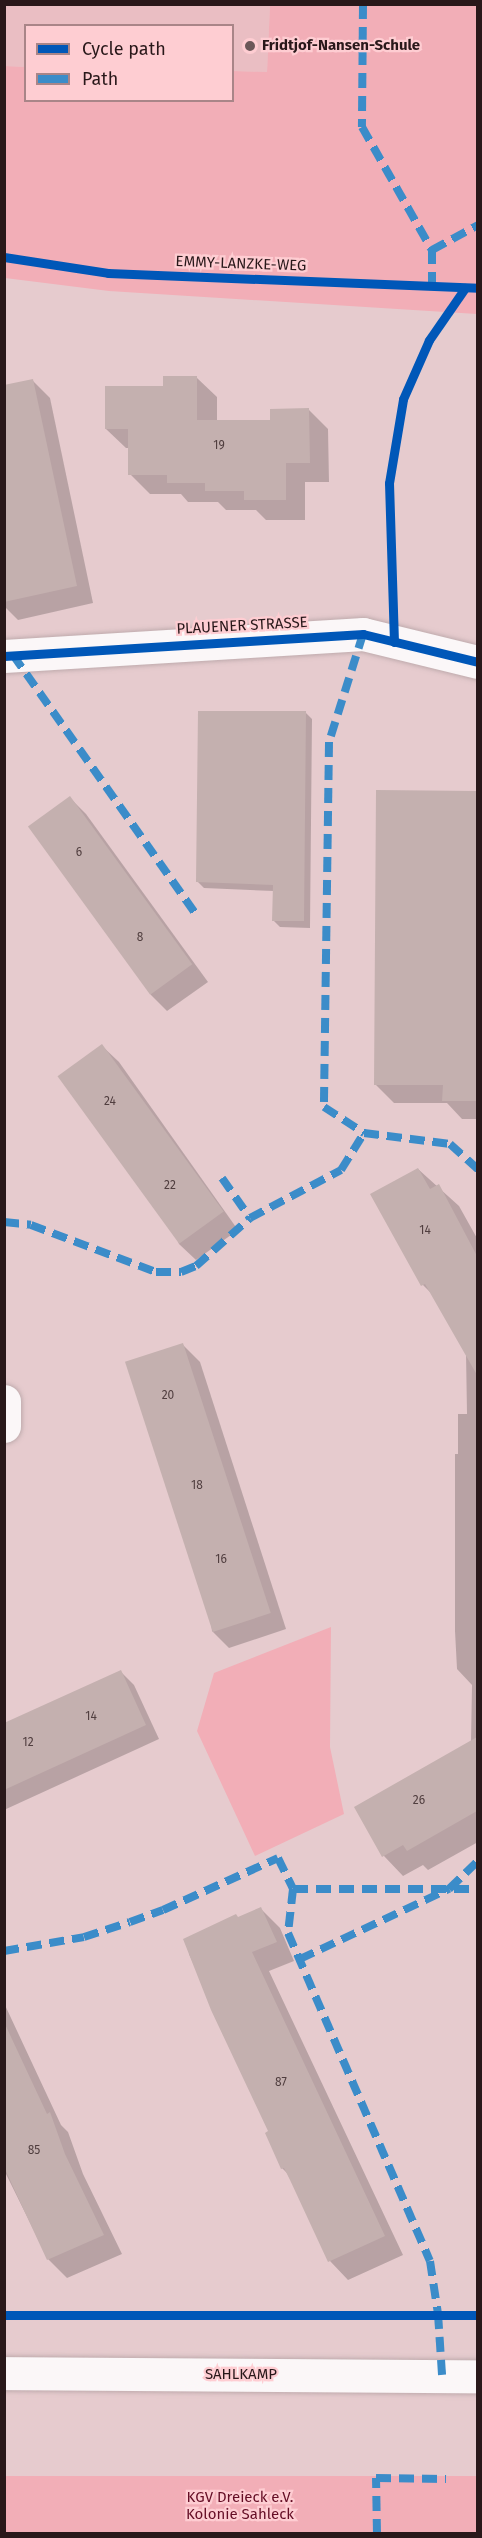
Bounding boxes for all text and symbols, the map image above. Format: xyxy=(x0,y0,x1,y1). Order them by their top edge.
legend xyxy=(24,24,234,102)
place label: Fridtjof-Nansen-Schule xyxy=(262,37,420,55)
text: Cycle path xyxy=(82,38,166,60)
marker: Fridtjof-Nansen-Schule xyxy=(243,39,257,53)
text: Path xyxy=(82,68,118,90)
street label: EMMY-LANZKE-WEG xyxy=(175,253,307,275)
house number: 19 xyxy=(213,439,225,453)
street label: PLAUENER STRASSE xyxy=(176,614,308,638)
house number: 6 xyxy=(76,846,82,860)
house number: 8 xyxy=(137,931,143,945)
house number: 24 xyxy=(104,1095,116,1109)
house number: 22 xyxy=(164,1179,176,1193)
house number: 14 xyxy=(419,1224,431,1238)
house number: 20 xyxy=(162,1389,174,1403)
house number: 18 xyxy=(191,1479,203,1493)
house number: 16 xyxy=(215,1553,227,1567)
house number: 14 xyxy=(85,1710,97,1724)
house number: 12 xyxy=(22,1736,34,1750)
house number: 26 xyxy=(413,1794,425,1808)
house number: 87 xyxy=(275,2076,287,2090)
house number: 85 xyxy=(28,2144,40,2158)
street label: SAHLKAMP xyxy=(205,2366,277,2384)
park label: KGV Dreieck e.V. Kolonie Sahleck xyxy=(186,2488,294,2523)

